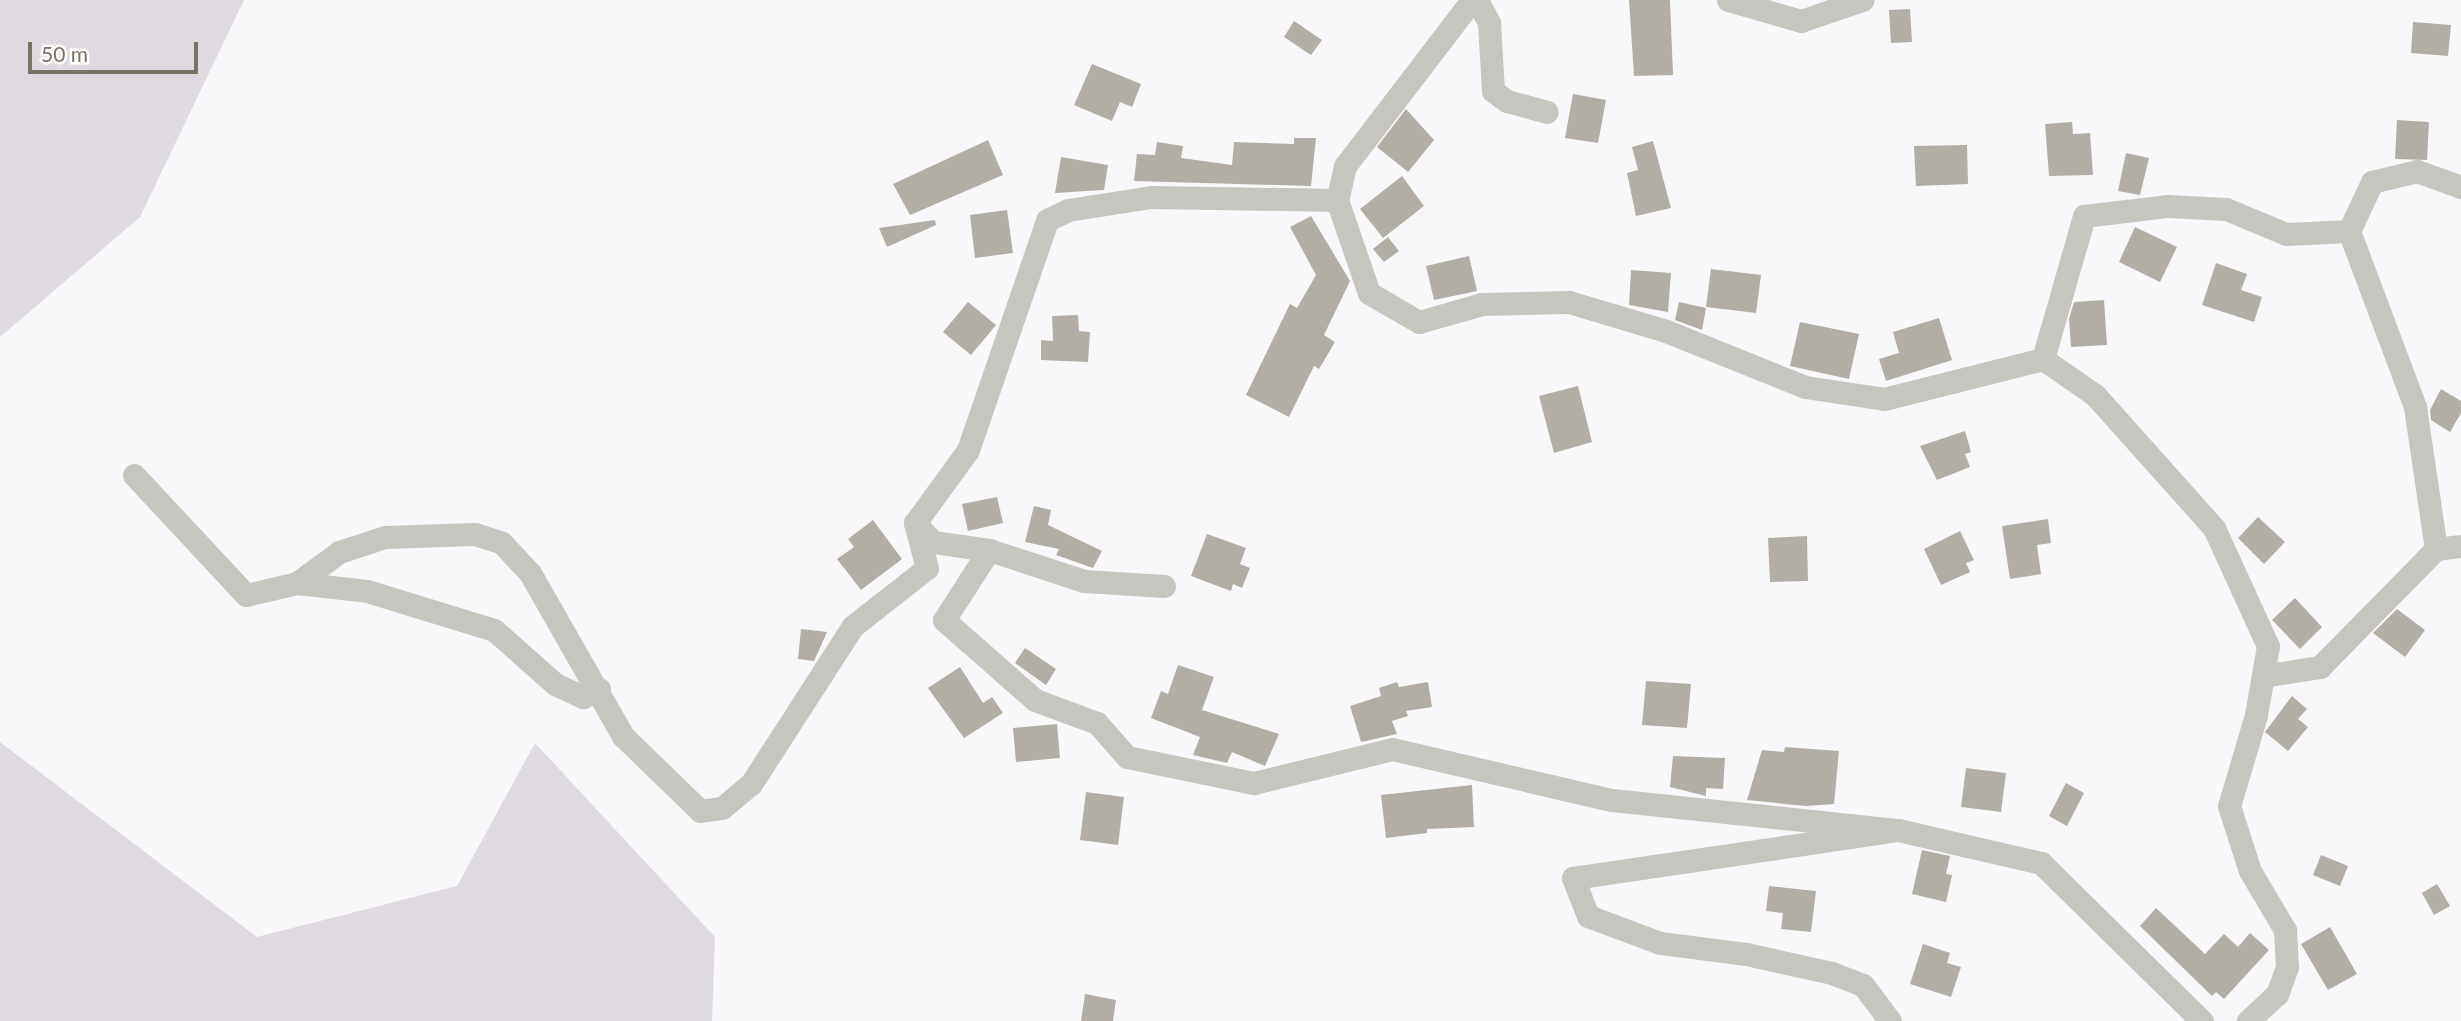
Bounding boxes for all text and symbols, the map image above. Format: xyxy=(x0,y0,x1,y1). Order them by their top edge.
scale bar xyxy=(32,28,201,72)
text: 50 m xyxy=(41,41,88,66)

